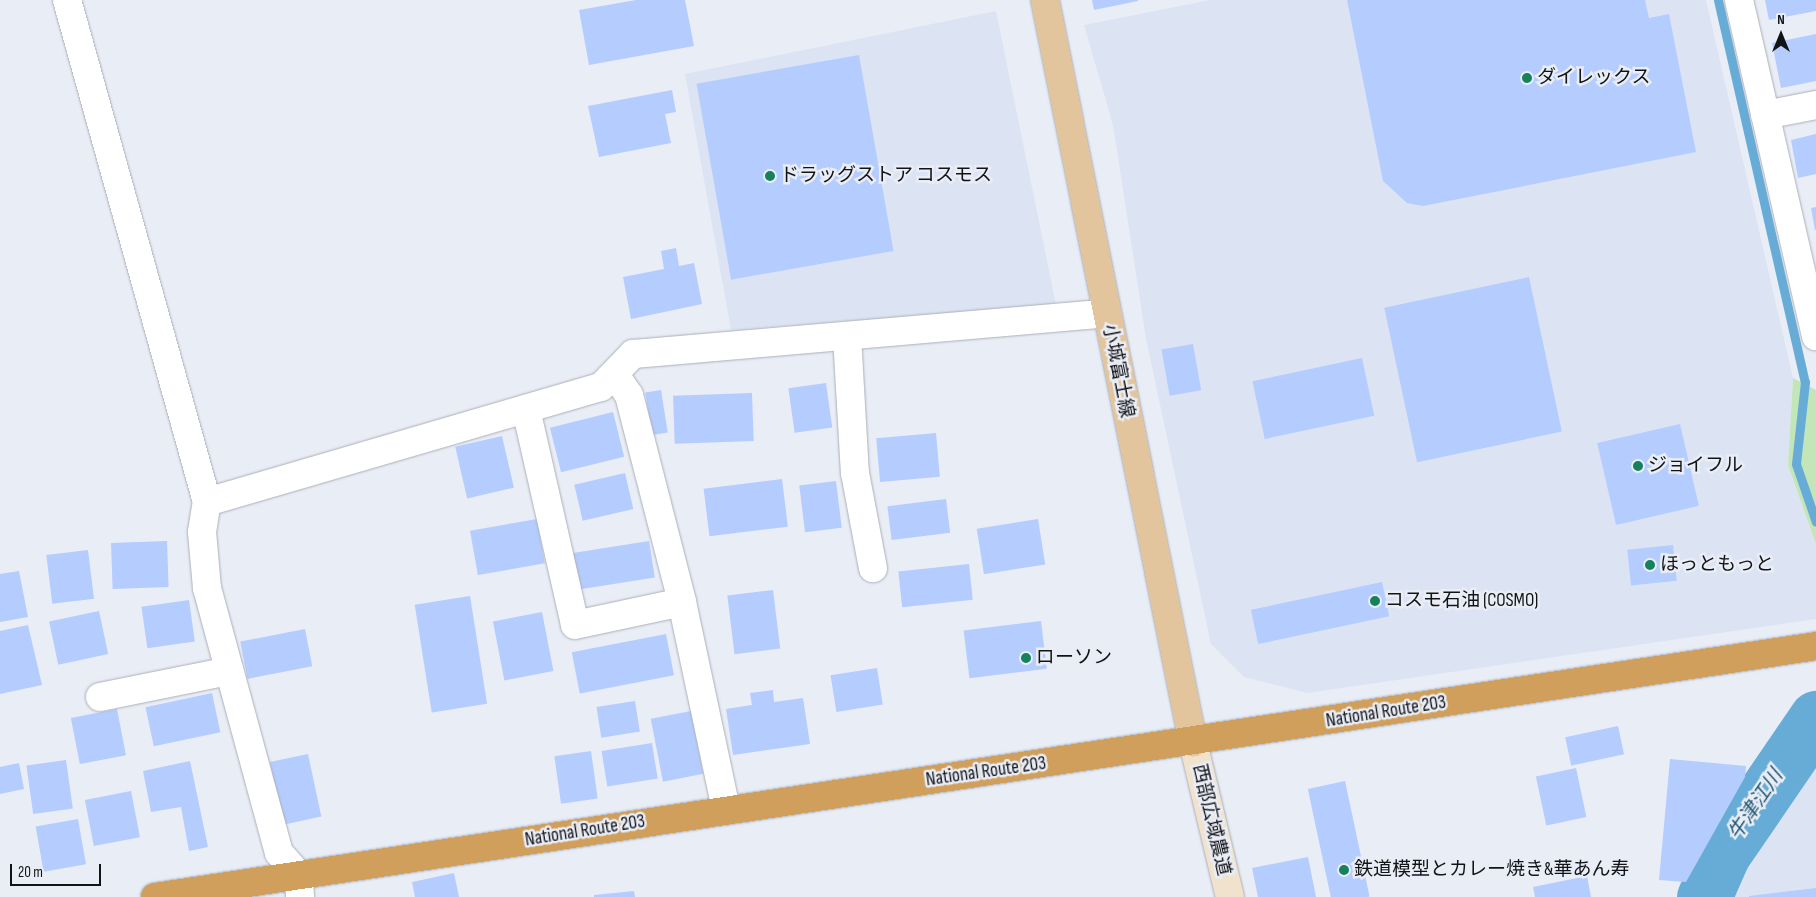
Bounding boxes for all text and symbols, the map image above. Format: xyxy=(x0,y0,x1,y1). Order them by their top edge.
north arrow xyxy=(1756,10,1806,60)
text: N xyxy=(1777,11,1785,28)
place label: ダイレックス xyxy=(1537,67,1651,89)
marker: ダイレックス xyxy=(1521,72,1533,84)
place label: ドラッグストア コスモス xyxy=(780,165,992,187)
marker: ドラッグストア コスモス xyxy=(764,170,776,182)
street label: 小城富士線 xyxy=(1098,322,1138,420)
place label: ジョイフル xyxy=(1648,455,1743,477)
marker: ジョイフル xyxy=(1632,460,1644,472)
place label: ほっともっと xyxy=(1660,554,1774,576)
marker: ほっともっと xyxy=(1644,559,1656,571)
place label: コスモ石油 (COSMO) xyxy=(1385,590,1538,612)
marker: コスモ石油 (COSMO) xyxy=(1369,595,1381,607)
place label: ローソン xyxy=(1036,647,1112,669)
marker: ローソン xyxy=(1020,652,1032,664)
street label: National Route 203 xyxy=(1324,691,1448,733)
street label: National Route 203 xyxy=(924,752,1048,792)
street label: 西部広域農道 xyxy=(1187,762,1235,878)
water label: 牛津江川 xyxy=(1724,765,1788,845)
street label: National Route 203 xyxy=(523,810,647,852)
scale bar xyxy=(12,854,104,886)
place label: 鉄道模型とカレー焼き&華あん寿 xyxy=(1354,859,1630,881)
text: 20 m xyxy=(18,863,43,882)
marker: 鉄道模型とカレー焼き&華あん寿 xyxy=(1338,864,1350,876)

